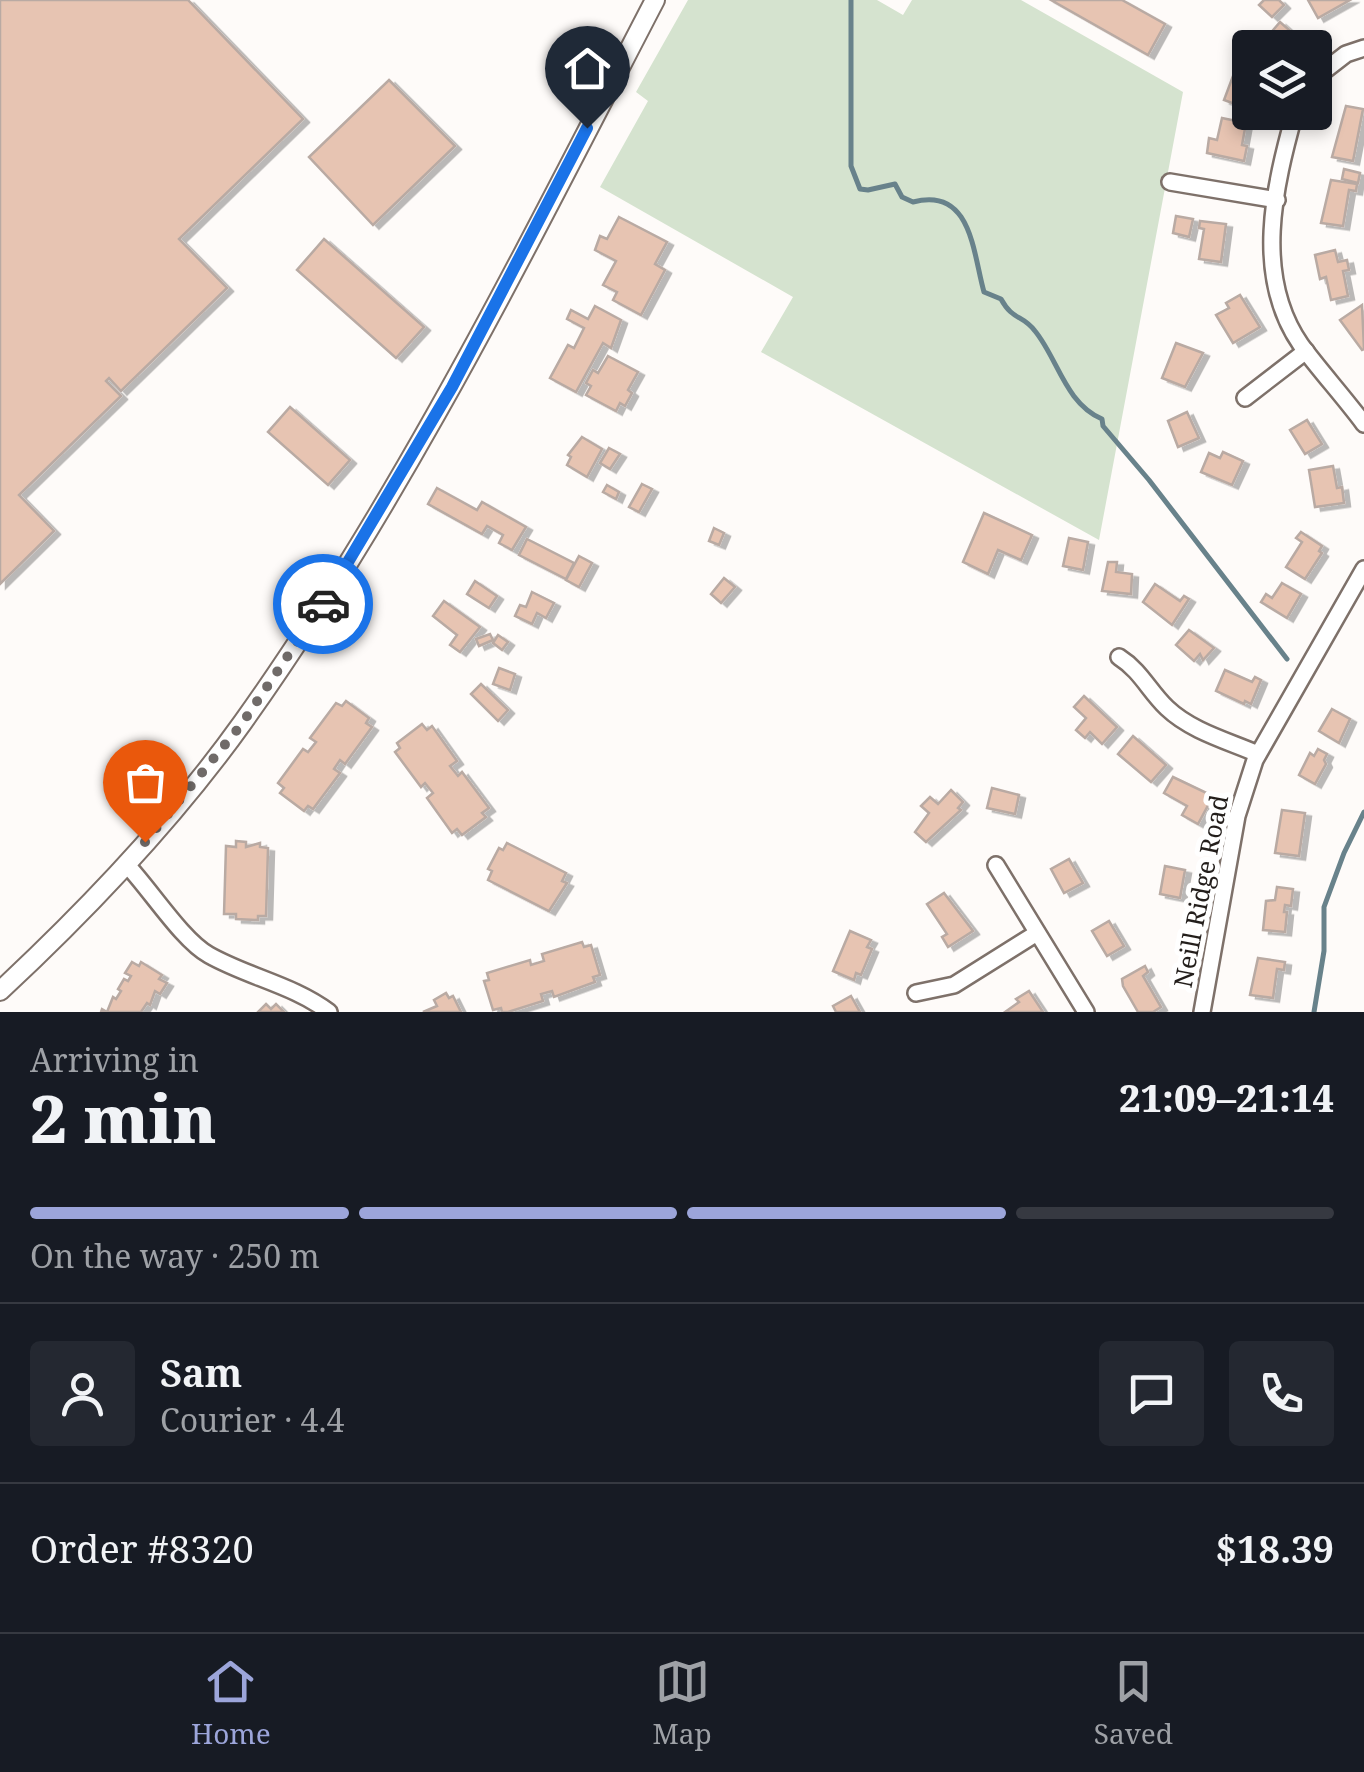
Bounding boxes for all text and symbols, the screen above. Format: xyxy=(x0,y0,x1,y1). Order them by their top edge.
pin xyxy=(545,26,630,129)
map controls xyxy=(1232,30,1332,130)
button: layers xyxy=(1232,30,1332,130)
icon: home xyxy=(560,41,615,96)
courier xyxy=(273,554,373,654)
icon: car xyxy=(296,577,351,632)
pin xyxy=(103,740,188,843)
icon: bag xyxy=(118,755,173,810)
street label: Neill Ridge Road xyxy=(1165,792,1235,990)
text: Arriving in xyxy=(30,1038,199,1081)
text: 21:09–21:14 xyxy=(1119,1071,1334,1123)
text: 2 min xyxy=(30,1074,217,1162)
text: On the way · 250 m xyxy=(30,1234,320,1277)
button: person xyxy=(30,1341,135,1446)
button: chat xyxy=(1099,1341,1204,1446)
button: phone xyxy=(1229,1341,1334,1446)
text: Sam xyxy=(160,1346,242,1398)
text: Courier · 4.4 xyxy=(160,1398,344,1441)
text: Order #8320 xyxy=(30,1522,254,1574)
text: $18.39 xyxy=(1215,1522,1334,1574)
tab: Home xyxy=(191,1654,271,1752)
tab: Map xyxy=(653,1654,712,1752)
tab: Saved xyxy=(1094,1654,1173,1752)

